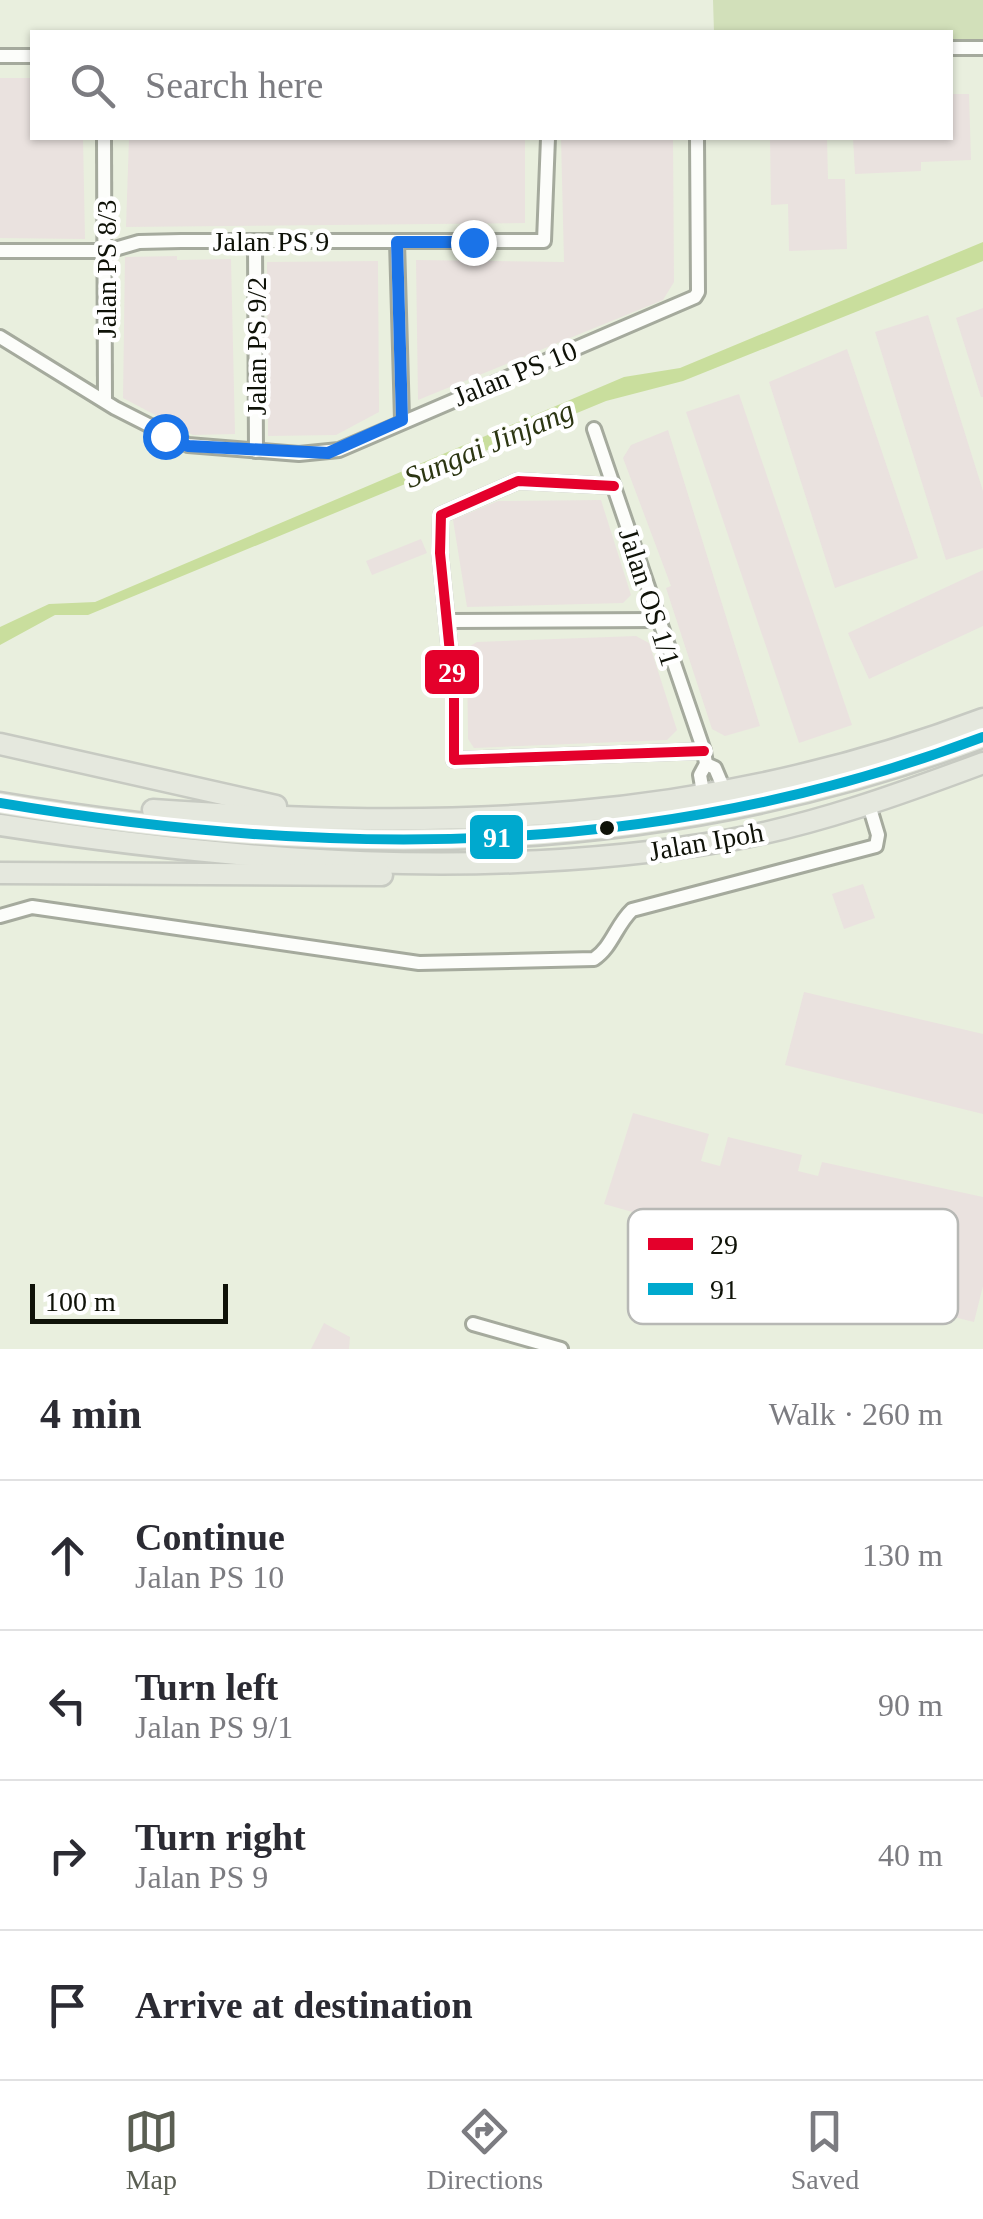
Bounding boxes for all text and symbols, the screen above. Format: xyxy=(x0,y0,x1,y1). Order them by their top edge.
search box xyxy=(30,30,953,140)
icon: search xyxy=(65,58,120,113)
text: Search here xyxy=(145,64,323,106)
street label: Jalan PS 8/3 xyxy=(91,200,122,338)
route end xyxy=(451,220,497,266)
street label: Jalan PS 9 xyxy=(213,226,329,257)
street label: Jalan PS 9/2 xyxy=(241,277,272,415)
street label: Jalan PS 10 xyxy=(449,335,582,412)
water label: Sungai Jinjang xyxy=(399,393,578,494)
route start xyxy=(143,414,189,460)
street label: Jalan OS 1/1 xyxy=(613,524,686,670)
line badge: 29 xyxy=(423,648,481,696)
text: 29 xyxy=(438,657,466,688)
line badge: 91 xyxy=(468,813,525,861)
street label: Jalan Ipoh xyxy=(646,816,766,867)
unlabelled marker xyxy=(597,818,617,838)
text: 91 xyxy=(483,822,511,853)
legend xyxy=(628,1209,958,1324)
text: 29 xyxy=(710,1229,738,1260)
text: 91 xyxy=(710,1274,738,1305)
scale bar xyxy=(30,1279,228,1324)
text: 100 m xyxy=(45,1286,116,1317)
text: 4 min xyxy=(40,1391,142,1437)
text: Walk · 260 m xyxy=(769,1396,943,1432)
text: Continue xyxy=(135,1516,285,1558)
icon: ahead xyxy=(40,1528,95,1583)
text: 130 m xyxy=(862,1537,943,1573)
text: Jalan PS 10 xyxy=(135,1559,284,1595)
text: Turn left xyxy=(135,1666,278,1708)
icon: left xyxy=(40,1678,95,1733)
text: 90 m xyxy=(878,1687,943,1723)
text: Jalan PS 9/1 xyxy=(135,1709,293,1745)
text: Turn right xyxy=(135,1816,306,1858)
icon: right xyxy=(40,1828,95,1883)
text: 40 m xyxy=(878,1837,943,1873)
text: Jalan PS 9 xyxy=(135,1859,268,1895)
icon: arrive xyxy=(40,1978,95,2033)
text: Arrive at destination xyxy=(135,1984,473,2026)
tab: Map xyxy=(124,2104,179,2196)
tab: Directions xyxy=(426,2104,543,2196)
tab: Saved xyxy=(791,2104,859,2196)

